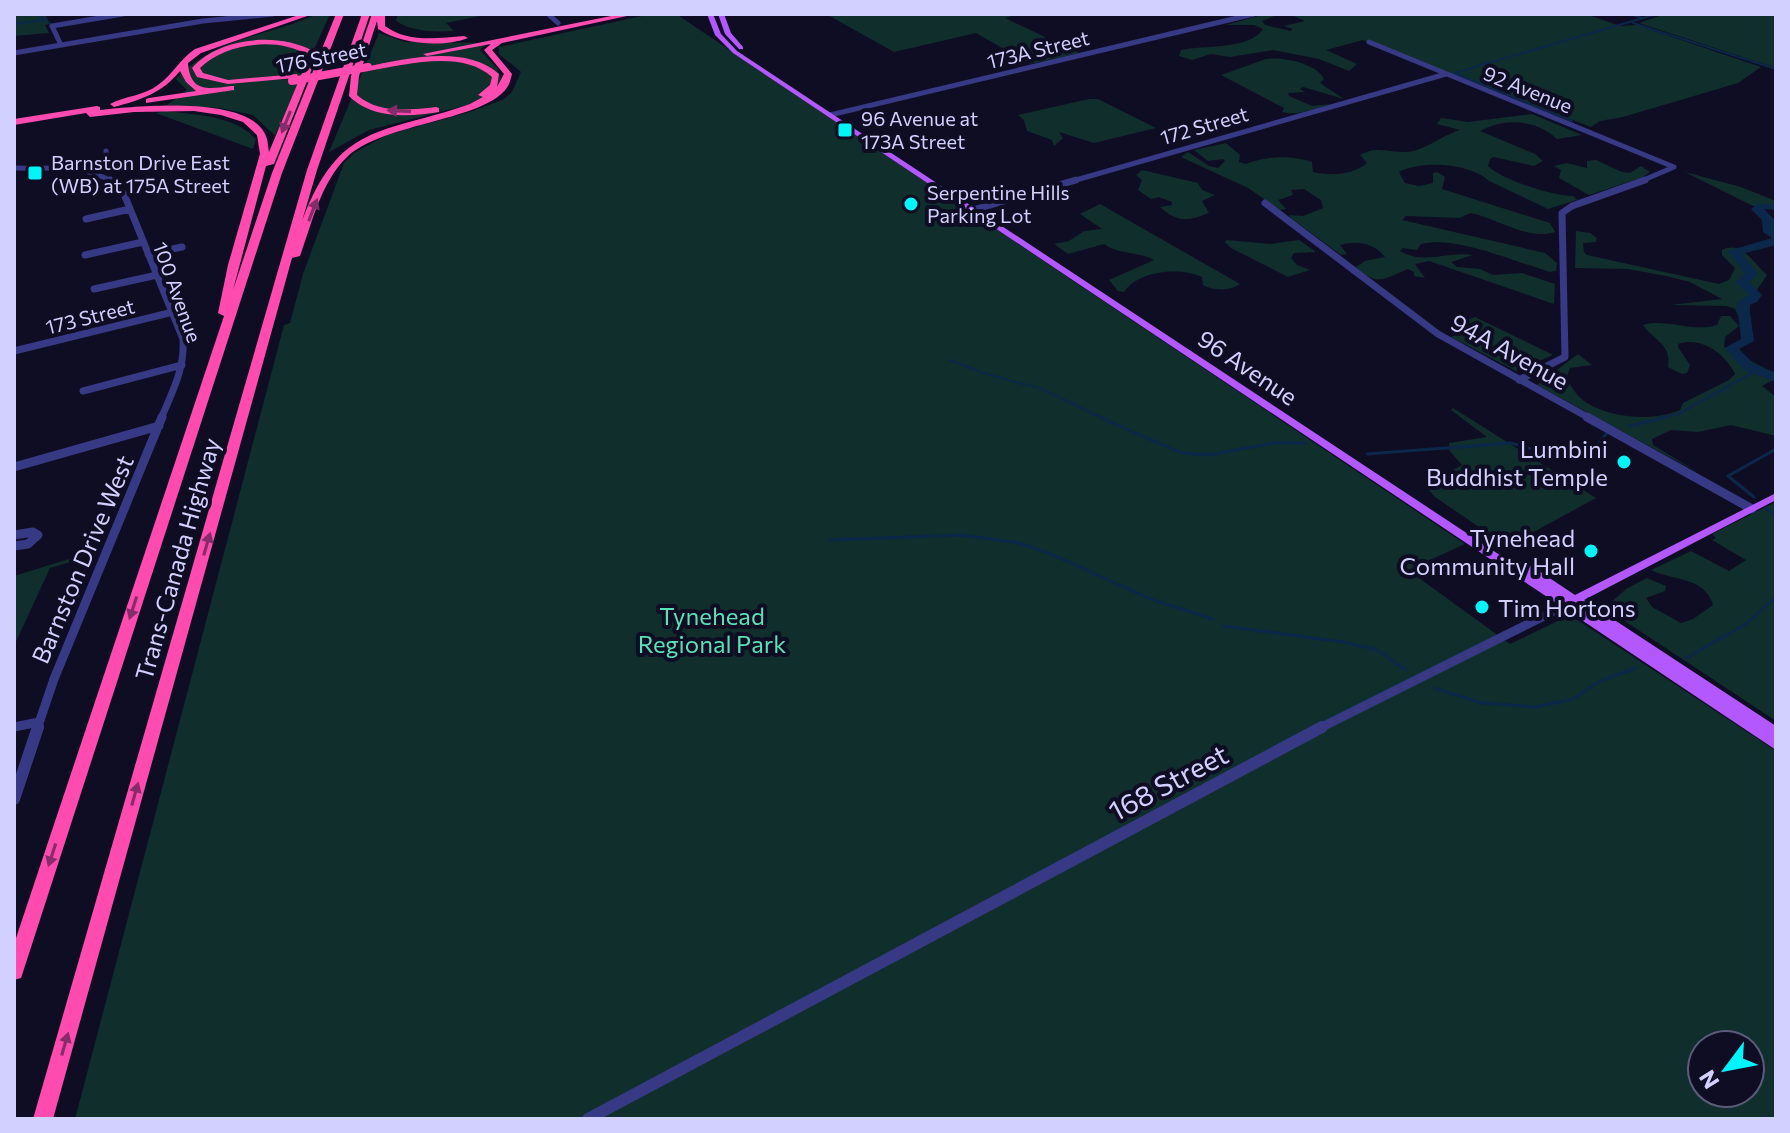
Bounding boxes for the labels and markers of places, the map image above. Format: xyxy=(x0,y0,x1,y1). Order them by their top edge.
place label: 96 Avenue at 173A Street xyxy=(861,106,978,153)
marker: 96 Avenue at 173A Street xyxy=(836,121,854,139)
place label: Barnston Drive East (WB) at 175A Street xyxy=(51,150,230,197)
marker: Barnston Drive East (WB) at 175A Street xyxy=(26,164,44,182)
place label: Serpentine Hills Parking Lot xyxy=(927,180,1070,227)
marker: Serpentine Hills Parking Lot xyxy=(902,195,920,213)
place label: Lumbini Buddhist Temple xyxy=(1426,434,1608,491)
marker: Lumbini Buddhist Temple xyxy=(1615,453,1633,471)
place label: Tynehead Community Hall xyxy=(1399,523,1575,580)
marker: Tynehead Community Hall xyxy=(1582,542,1600,560)
place label: Tim Hortons xyxy=(1498,593,1636,622)
marker: Tim Hortons xyxy=(1473,598,1491,616)

